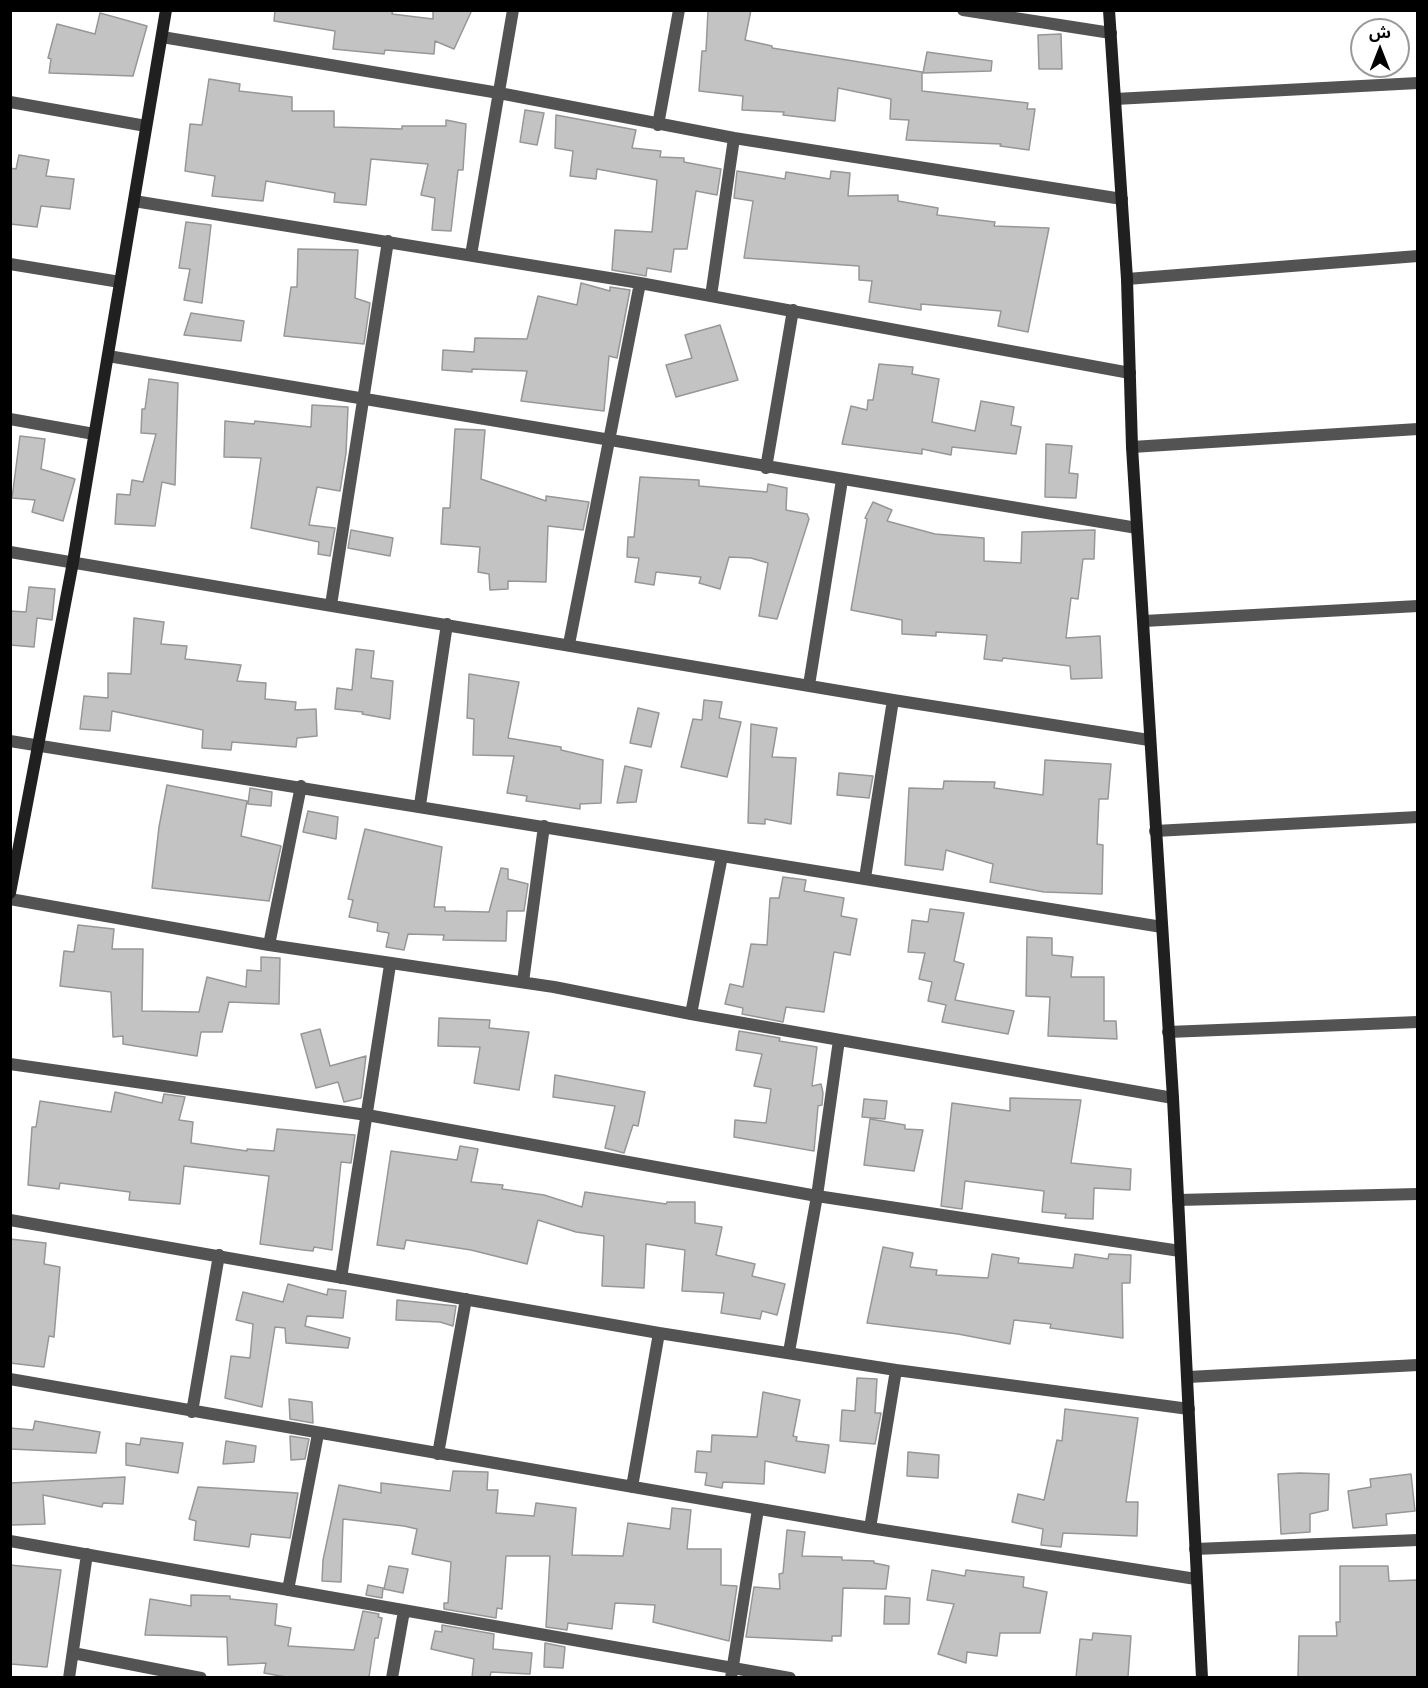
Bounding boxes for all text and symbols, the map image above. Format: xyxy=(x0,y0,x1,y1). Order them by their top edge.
north arrow xyxy=(1350,18,1410,78)
text: ش xyxy=(1369,22,1391,42)

